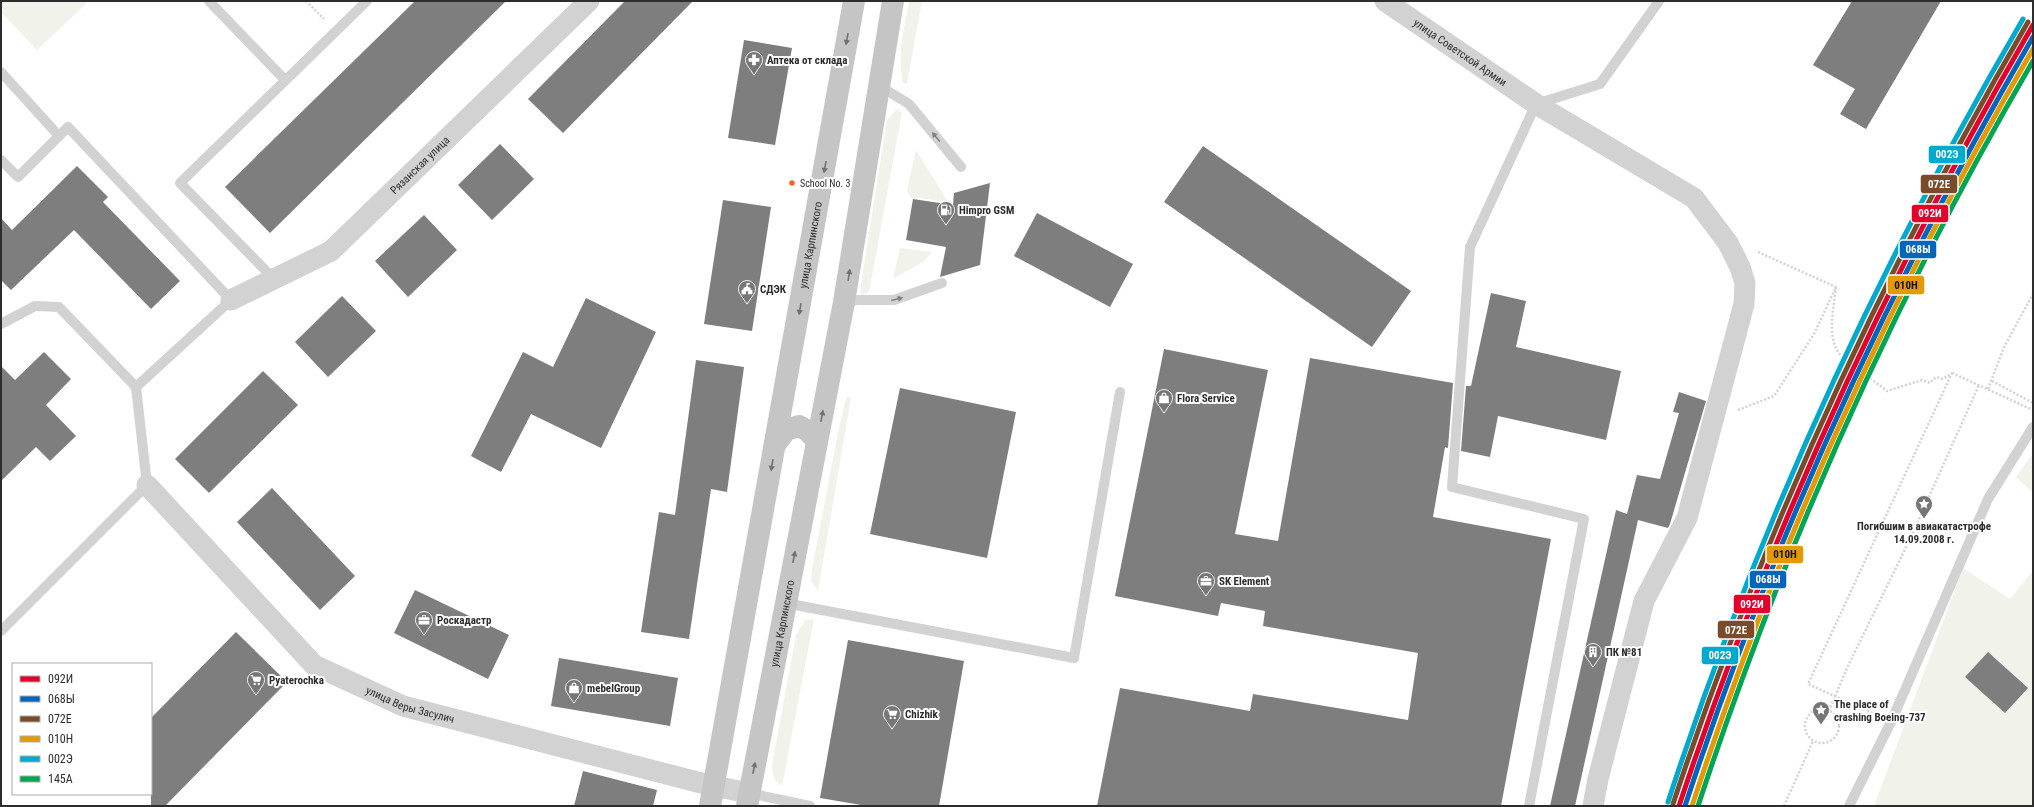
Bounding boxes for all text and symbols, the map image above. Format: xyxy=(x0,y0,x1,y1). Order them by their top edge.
street label: улица Советской Армии xyxy=(1411,16,1509,89)
one-way arrow xyxy=(844,33,850,46)
pharmacy icon: Аптека от склада xyxy=(744,50,764,75)
place label: Аптека от склада xyxy=(767,54,848,67)
one-way arrow xyxy=(931,132,940,143)
street label: Рязанская улица xyxy=(387,133,452,197)
line badge: 002Э xyxy=(1928,145,1966,164)
text: 002Э xyxy=(1936,148,1958,161)
one-way arrow xyxy=(822,161,828,174)
line badge: 072Е xyxy=(1920,174,1958,194)
marker: School No. 3 xyxy=(787,178,797,188)
place label: School No. 3 xyxy=(800,178,850,189)
text: 072Е xyxy=(1928,178,1951,191)
street label: улица Карпинского xyxy=(796,200,825,289)
fuel station icon: Himpro GSM xyxy=(936,200,956,225)
place label: Himpro GSM xyxy=(959,204,1014,217)
line badge: 092И xyxy=(1911,204,1949,223)
text: 092И xyxy=(1918,207,1942,220)
line badge: 068Ы xyxy=(1899,240,1937,259)
text: 068Ы xyxy=(1905,243,1931,256)
one-way arrow xyxy=(846,269,852,281)
line badge: 010Н xyxy=(1887,275,1925,295)
public building icon: СДЭК xyxy=(737,279,757,304)
text: 010Н xyxy=(1894,279,1918,292)
place label: СДЭК xyxy=(760,283,787,296)
one-way arrow xyxy=(891,295,903,301)
one-way arrow xyxy=(796,303,802,315)
shop icon: Flora Service xyxy=(1154,388,1174,413)
place label: Flora Service xyxy=(1177,392,1235,405)
one-way arrow xyxy=(819,410,825,422)
one-way arrow xyxy=(769,459,775,471)
place icon: Погибшим в авиакатастрофе 14.09.2008 г. xyxy=(1914,494,1934,519)
place label: Погибшим в авиакатастрофе 14.09.2008 г. xyxy=(1857,520,1991,546)
line badge: 010Н xyxy=(1766,545,1804,564)
text: 010Н xyxy=(1773,548,1797,561)
one-way arrow xyxy=(791,551,797,564)
line badge: 068Ы xyxy=(1749,570,1787,589)
office icon: SK Element xyxy=(1196,571,1216,596)
text: 068Ы xyxy=(1755,573,1781,586)
place label: SK Element xyxy=(1219,575,1270,588)
street label: улица Карпинского xyxy=(767,578,797,668)
line badge: 092И xyxy=(1733,594,1771,614)
text: 092И xyxy=(1740,598,1764,611)
office icon: Роскадастр xyxy=(414,610,434,635)
place label: Роскадастр xyxy=(437,614,492,627)
line badge: 072Е xyxy=(1717,620,1755,639)
text: 072Е xyxy=(1725,624,1748,637)
building icon: ПК №81 xyxy=(1583,642,1603,667)
place label: ПК №81 xyxy=(1606,646,1642,659)
line badge: 002Э xyxy=(1701,646,1739,665)
text: 002Э xyxy=(1709,649,1731,662)
legend xyxy=(12,663,152,795)
supermarket icon: Pyaterochka xyxy=(246,670,266,695)
text: 092И xyxy=(48,672,73,686)
place label: Pyaterochka xyxy=(269,674,324,687)
shop icon: mebelGroup xyxy=(564,678,584,703)
place label: mebelGroup xyxy=(587,682,641,695)
street label: улица Веры Засулич xyxy=(364,683,456,726)
text: 068Ы xyxy=(48,692,75,706)
place label: The place of crashing Boeing-737 xyxy=(1834,698,1926,724)
place icon: The place of crashing Boeing-737 xyxy=(1811,700,1831,725)
supermarket icon: Chizhik xyxy=(882,704,902,729)
place label: Chizhik xyxy=(905,708,939,721)
text: 072Е xyxy=(48,712,72,726)
text: 010Н xyxy=(48,732,73,746)
text: 002Э xyxy=(48,752,73,766)
one-way arrow xyxy=(751,762,757,774)
text: 145А xyxy=(48,772,73,786)

